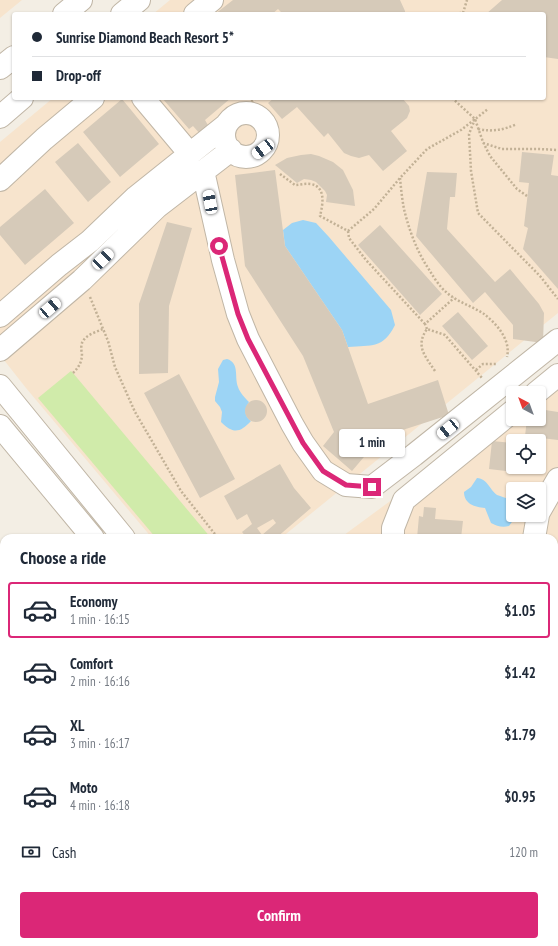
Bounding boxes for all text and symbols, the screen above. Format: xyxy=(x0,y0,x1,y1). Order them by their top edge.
text: Sunrise Diamond Beach Resort 5* xyxy=(56,28,234,47)
text: Drop-off xyxy=(56,66,101,85)
car xyxy=(250,137,276,161)
car xyxy=(202,189,218,215)
route start xyxy=(210,237,228,255)
car xyxy=(90,246,116,272)
car xyxy=(37,296,63,320)
north arrow xyxy=(506,386,546,426)
map controls xyxy=(506,386,546,522)
car xyxy=(435,417,461,441)
callout: 1 min xyxy=(339,429,405,457)
text: 1 min xyxy=(359,434,385,451)
button: locate xyxy=(506,434,546,474)
route end xyxy=(363,478,381,496)
button: layers xyxy=(506,482,546,522)
text: Choose a ride xyxy=(20,546,106,569)
icon: car xyxy=(22,592,58,628)
text: Economy xyxy=(70,592,118,611)
text: $1.05 xyxy=(504,601,536,620)
text: 1 min · 16:15 xyxy=(70,611,130,628)
icon: car xyxy=(22,654,58,690)
text: Comfort xyxy=(70,654,113,673)
text: $1.42 xyxy=(504,663,536,682)
text: 2 min · 16:16 xyxy=(70,673,130,690)
icon: car xyxy=(22,716,58,752)
text: XL xyxy=(70,716,84,735)
text: $1.79 xyxy=(504,725,536,744)
text: 3 min · 16:17 xyxy=(70,735,130,752)
icon: car xyxy=(22,778,58,814)
text: Moto xyxy=(70,778,98,797)
text: $0.95 xyxy=(504,787,536,806)
text: 4 min · 16:18 xyxy=(70,797,130,814)
icon: cash xyxy=(20,841,42,863)
text: Cash xyxy=(52,843,76,862)
text: 120 m xyxy=(509,844,538,861)
button: Confirm xyxy=(20,892,538,938)

